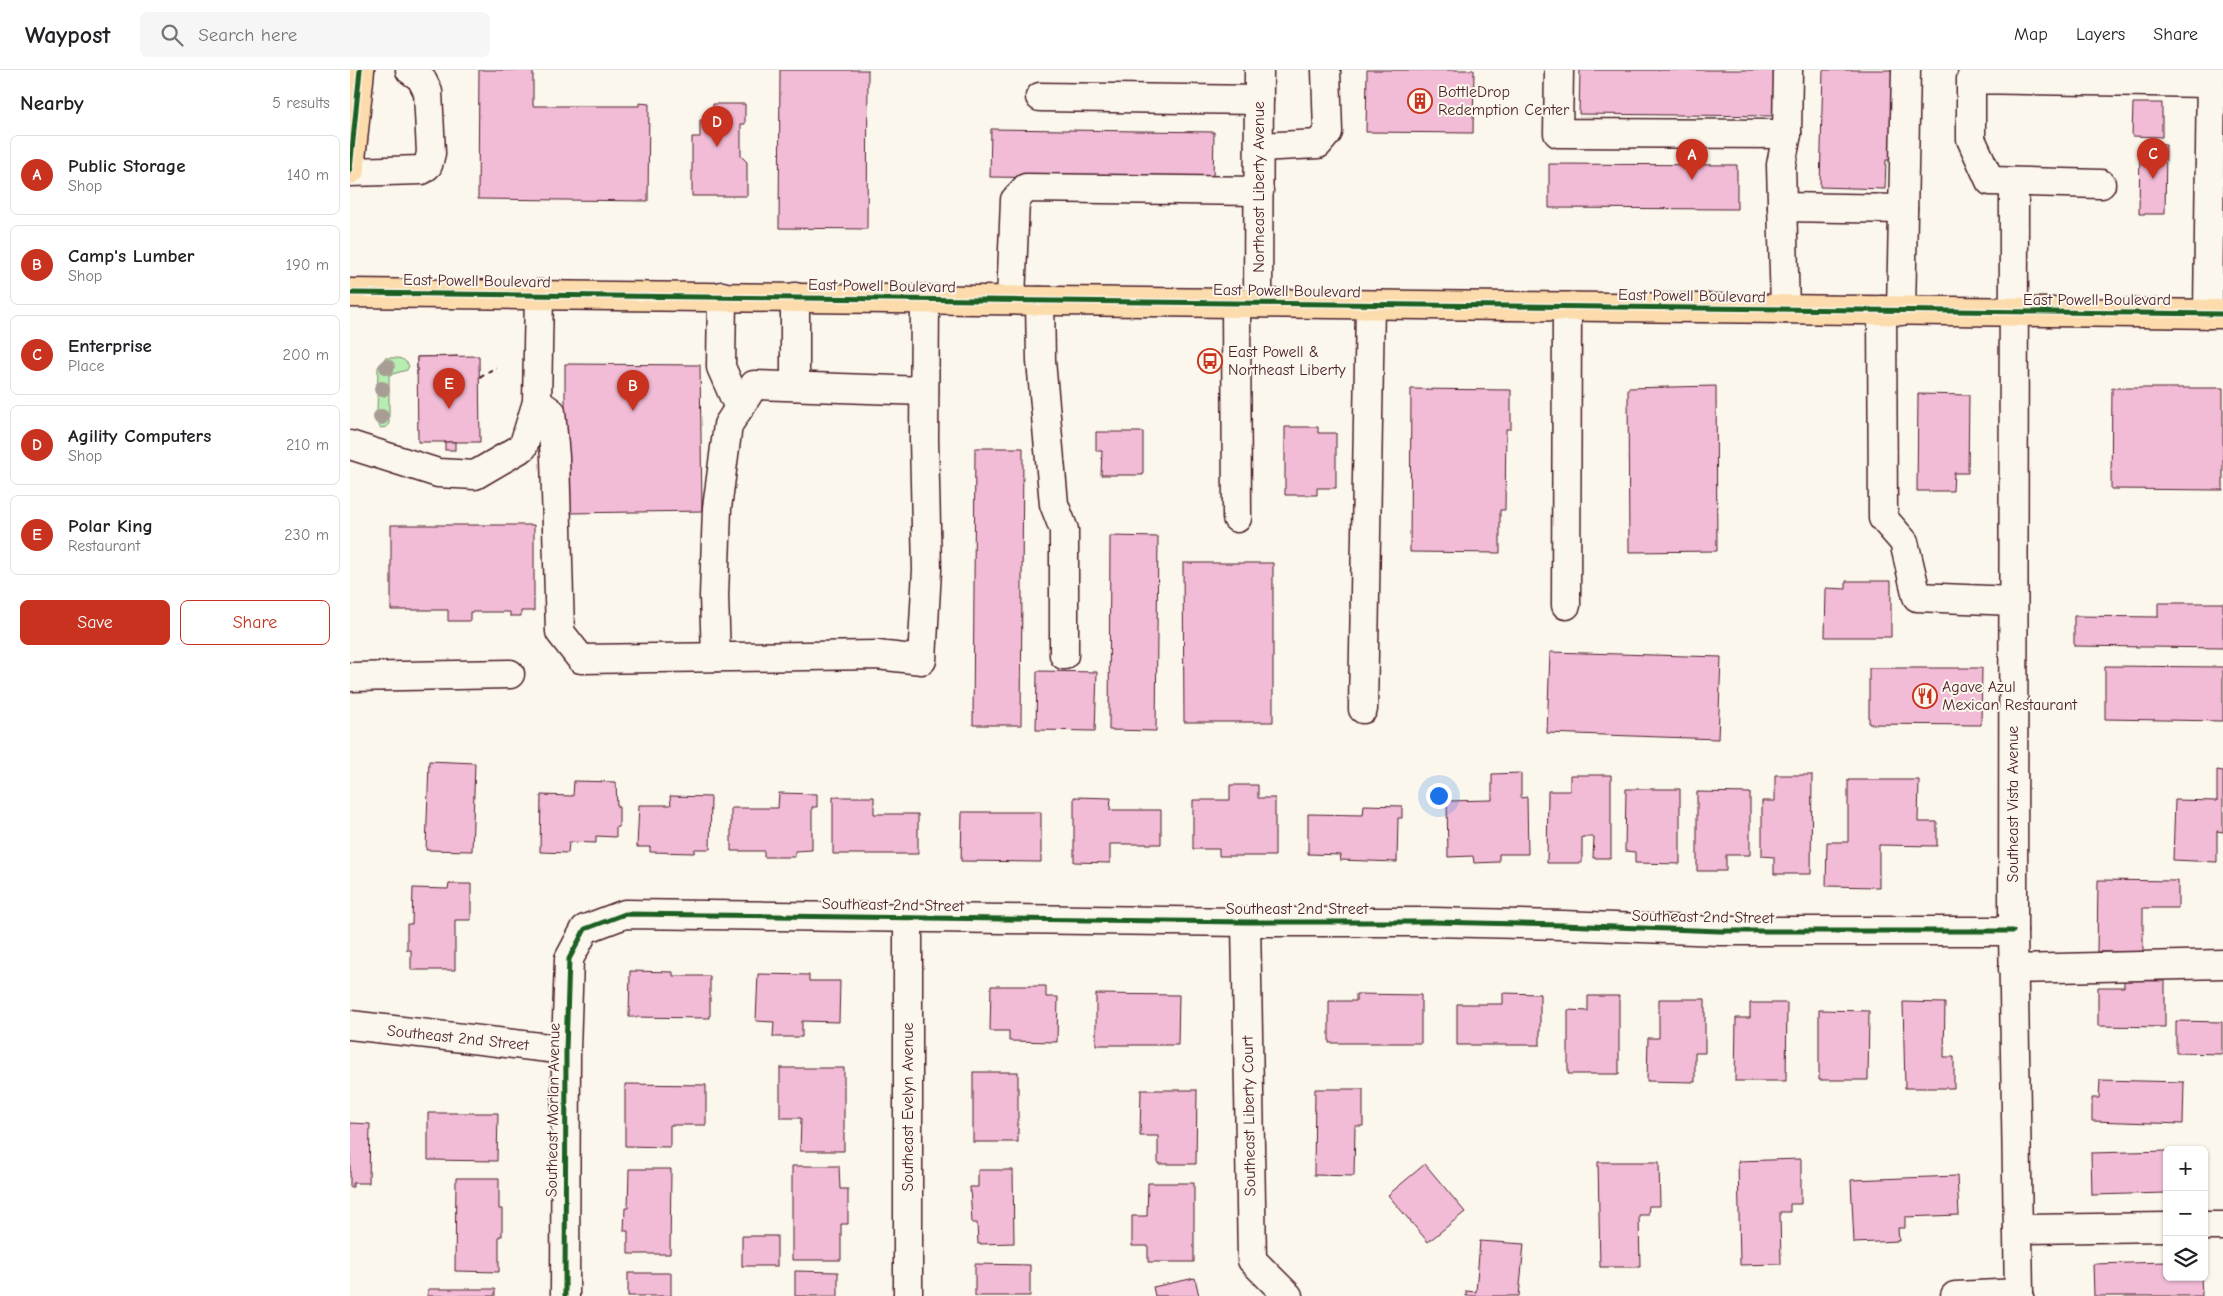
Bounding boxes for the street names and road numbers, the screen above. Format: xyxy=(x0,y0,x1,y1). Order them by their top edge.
street label: Northeast Liberty Avenue xyxy=(1250,101,1268,273)
street label: East Powell Boulevard xyxy=(403,271,551,291)
street label: East Powell Boulevard xyxy=(808,276,956,296)
street label: East Powell Boulevard xyxy=(1213,281,1361,301)
street label: East Powell Boulevard xyxy=(1618,286,1766,306)
street label: East Powell Boulevard xyxy=(2023,291,2171,309)
street label: Southeast Vista Avenue xyxy=(2004,726,2022,882)
street label: Southeast 2nd Street xyxy=(822,895,965,915)
street label: Southeast 2nd Street xyxy=(1226,900,1369,918)
street label: Southeast 2nd Street xyxy=(1632,907,1775,927)
street label: Southeast 2nd Street xyxy=(386,1022,530,1054)
street label: Southeast Evelyn Avenue xyxy=(899,1022,917,1192)
street label: Southeast Morlan Avenue xyxy=(542,1023,564,1197)
street label: Southeast Liberty Court xyxy=(1239,1035,1259,1196)

